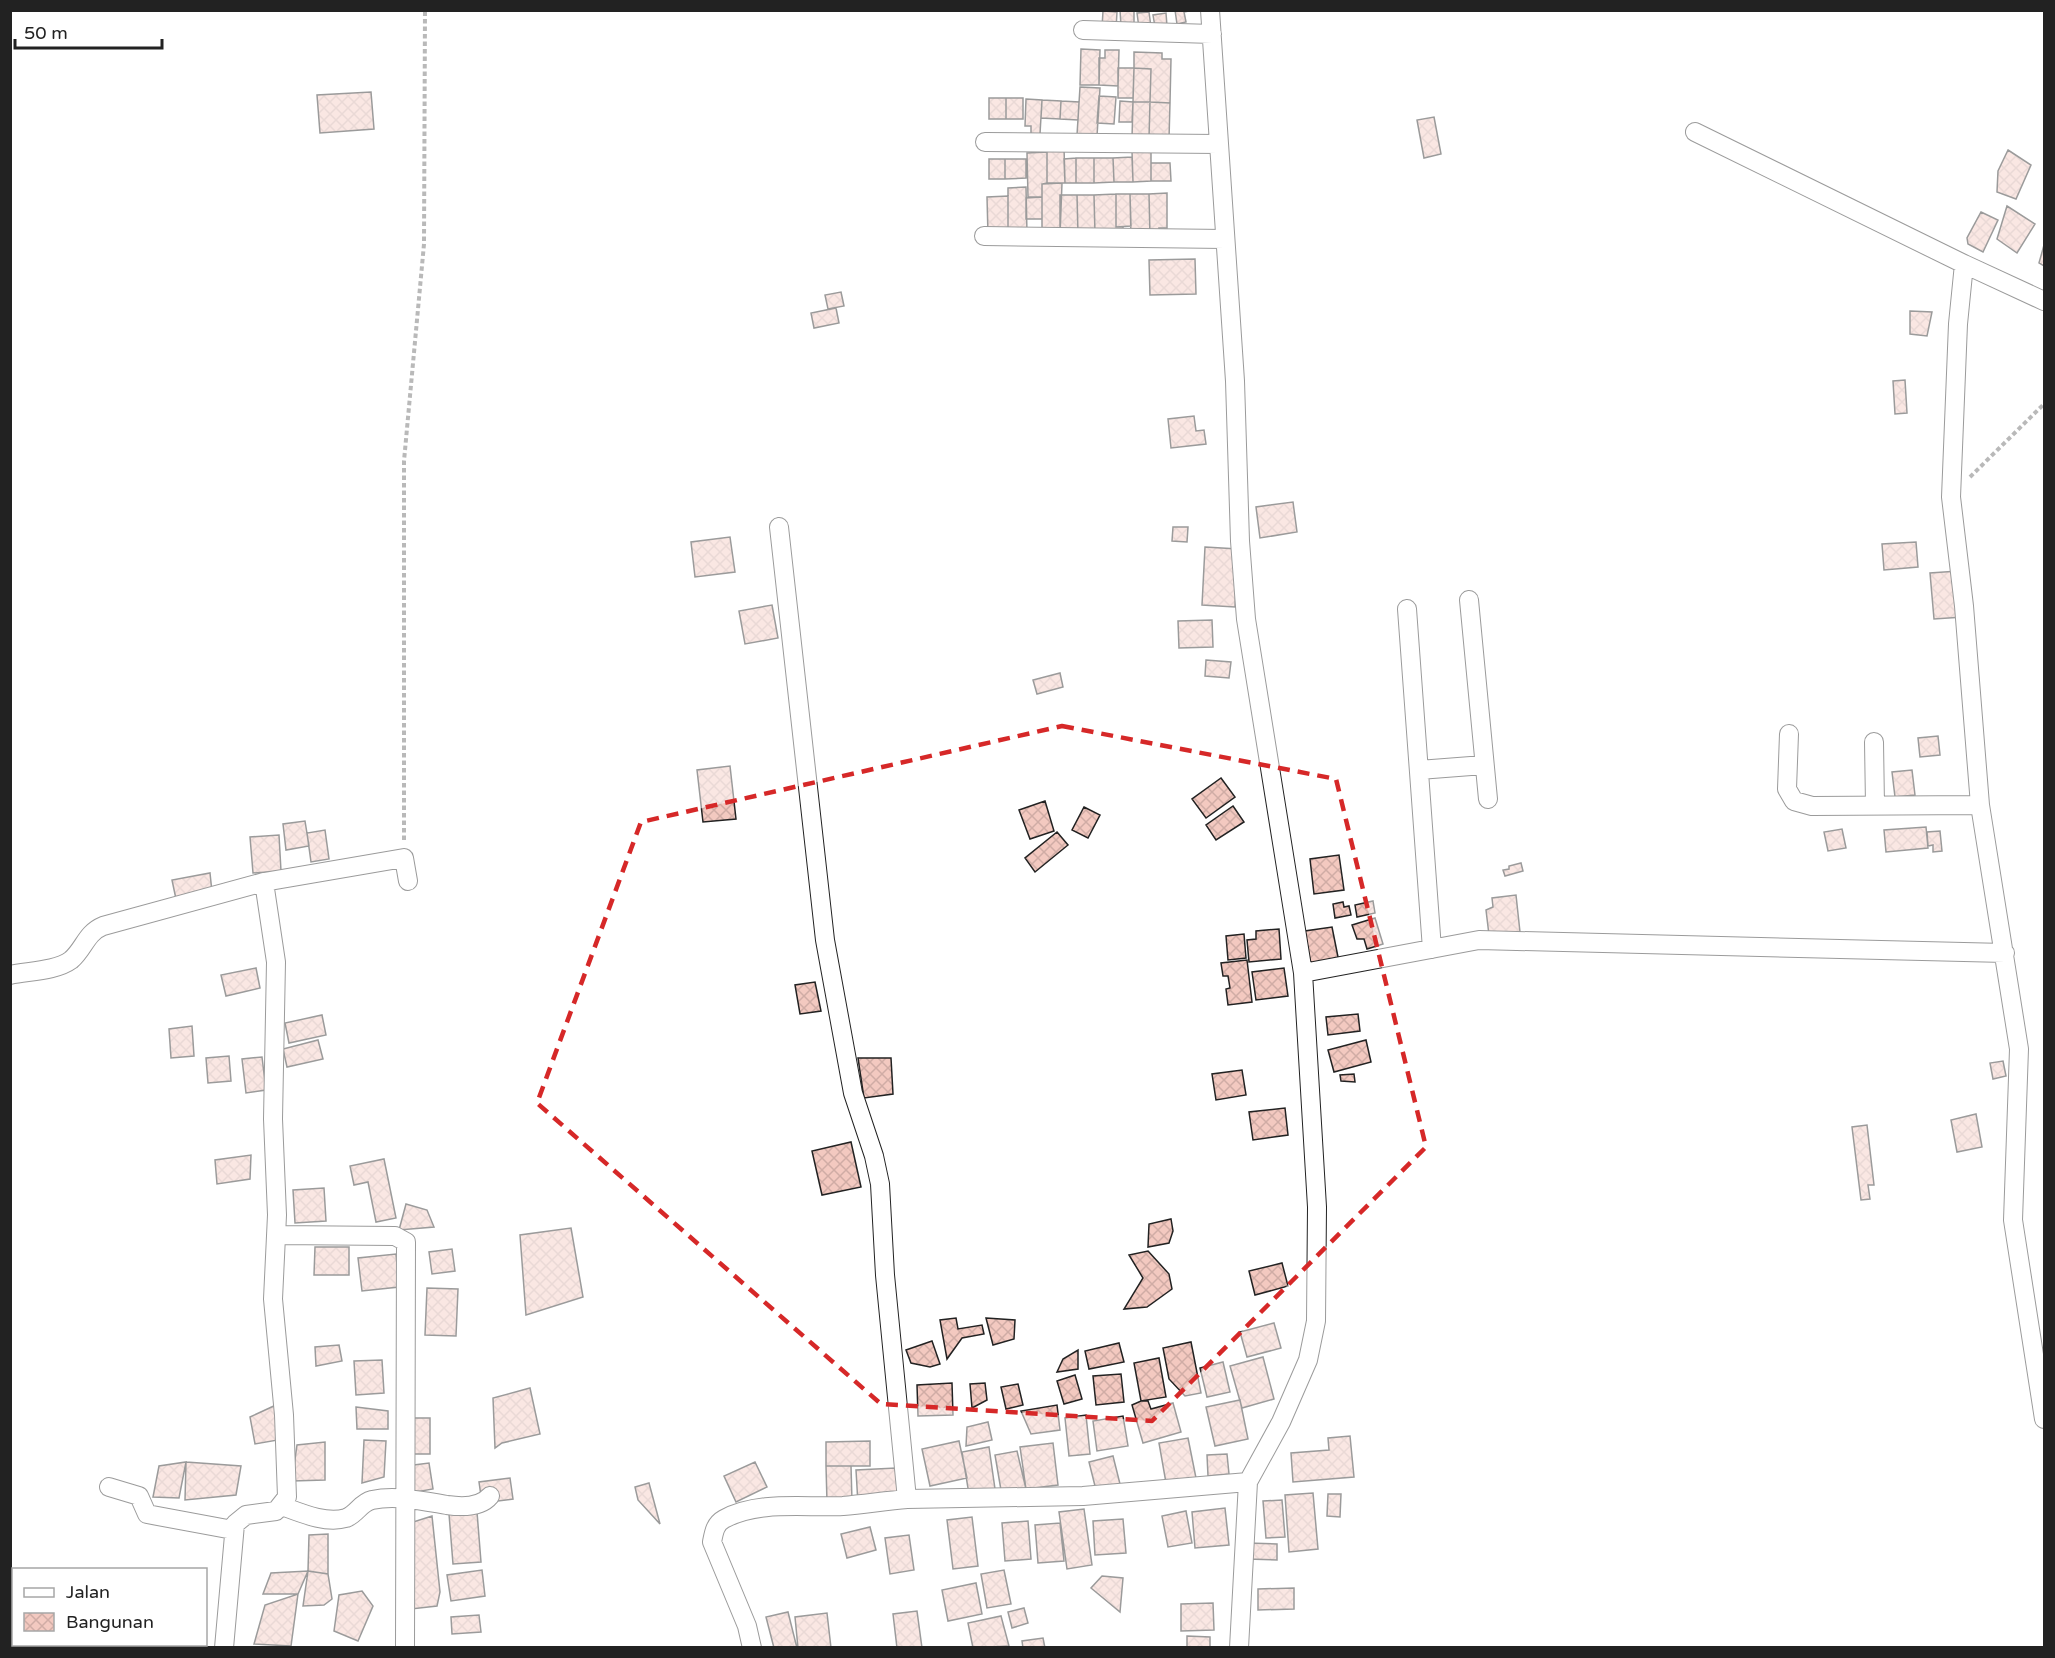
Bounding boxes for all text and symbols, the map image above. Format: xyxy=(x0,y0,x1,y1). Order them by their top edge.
scale bar xyxy=(15,12,162,50)
text: 50 m xyxy=(24,22,68,44)
legend xyxy=(12,1568,207,1646)
text: Jalan xyxy=(66,1581,110,1603)
text: Bangunan xyxy=(66,1611,154,1633)

